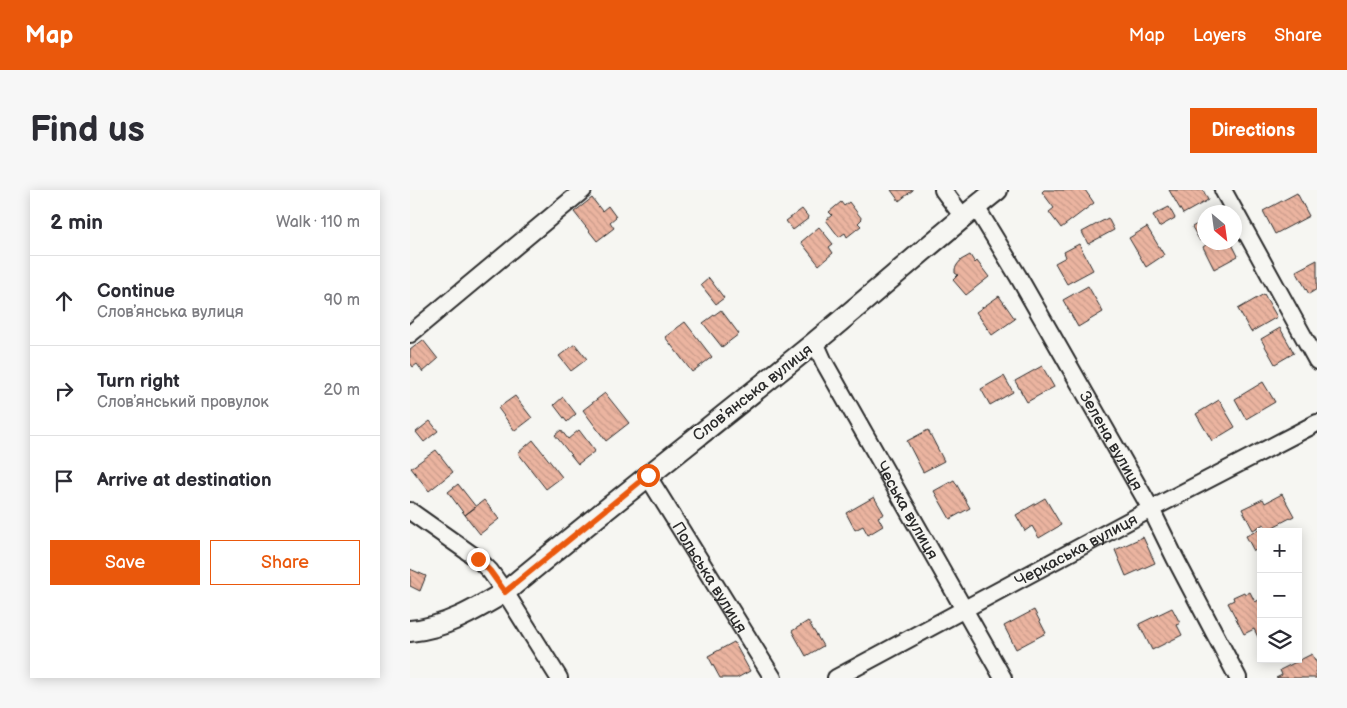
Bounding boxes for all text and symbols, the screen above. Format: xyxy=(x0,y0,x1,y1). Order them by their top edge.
text: Map xyxy=(25,21,73,50)
text: Map xyxy=(1129,25,1165,46)
text: Layers xyxy=(1193,25,1246,46)
text: Share xyxy=(1274,25,1322,46)
button: Directions xyxy=(1190,108,1317,153)
text: Find us xyxy=(30,109,145,152)
north arrow xyxy=(1197,205,1242,250)
text: 2 min xyxy=(50,210,103,235)
text: Walk · 110 m xyxy=(276,213,360,232)
text: Continue xyxy=(97,280,175,303)
icon: ahead xyxy=(50,287,78,315)
text: 90 m xyxy=(324,291,360,310)
text: Словʼянська вулиця xyxy=(97,303,244,322)
street label: Словʼянська вулиця xyxy=(689,340,817,446)
text: Turn right xyxy=(97,370,180,393)
icon: right xyxy=(50,377,78,405)
text: 20 m xyxy=(324,381,360,400)
street label: Зелена вулиця xyxy=(1075,388,1146,494)
text: Словʼянський провулок xyxy=(97,393,269,412)
street label: Чеська вулиця xyxy=(871,458,942,563)
route start xyxy=(637,464,660,487)
icon: arrive xyxy=(50,467,78,495)
text: Arrive at destination xyxy=(97,469,272,492)
street label: Черкаська вулиця xyxy=(1012,510,1141,591)
street label: Польська вулиця xyxy=(667,519,751,637)
map controls xyxy=(1257,528,1302,663)
button: + xyxy=(1257,528,1302,573)
button: Save xyxy=(50,540,200,585)
button: Share xyxy=(210,540,360,585)
route end xyxy=(467,548,490,571)
button: − xyxy=(1257,573,1302,618)
button: layers xyxy=(1257,618,1302,663)

